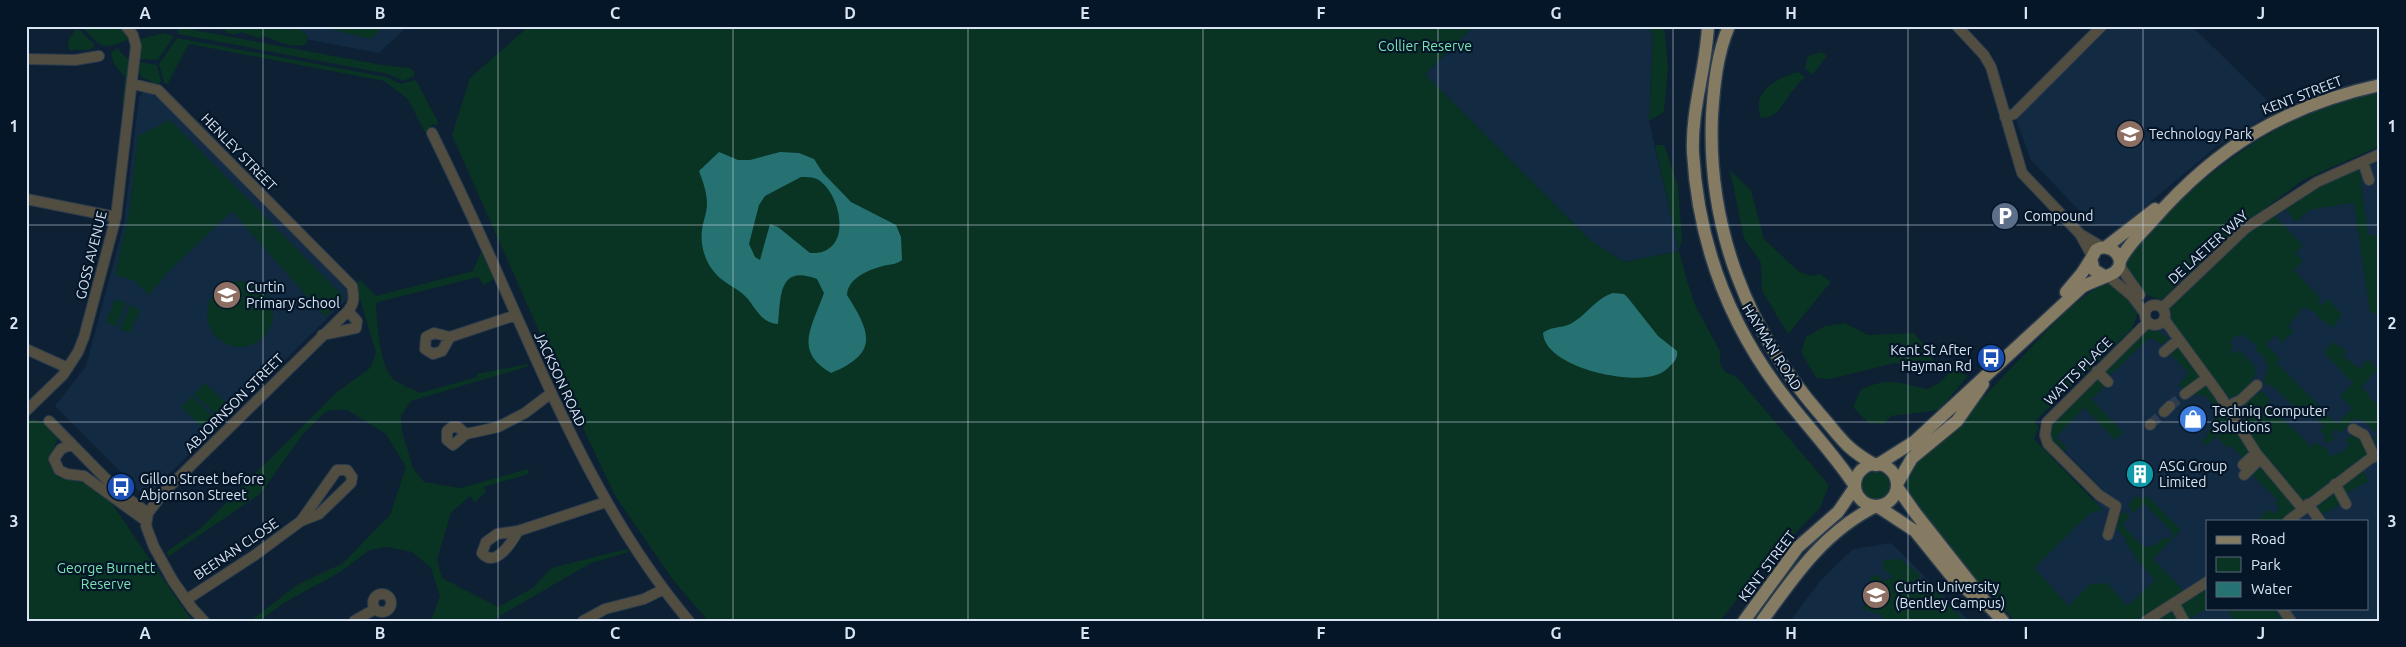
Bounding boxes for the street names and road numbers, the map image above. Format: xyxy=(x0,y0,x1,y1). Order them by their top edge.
street label: KENT STREET xyxy=(2260,72,2345,118)
street label: HENLEY STREET xyxy=(198,110,280,194)
street label: DE LAETER WAY xyxy=(2165,207,2251,287)
street label: GOSS AVENUE xyxy=(72,209,110,301)
street label: HAYMAN ROAD xyxy=(1739,301,1805,393)
street label: JACKSON ROAD xyxy=(531,329,589,429)
street label: WATTS PLACE xyxy=(2041,334,2115,408)
street label: ABJORNSON STREET xyxy=(181,350,287,456)
street label: BEENAN CLOSE xyxy=(191,515,281,583)
street label: KENT STREET xyxy=(1735,527,1799,605)

